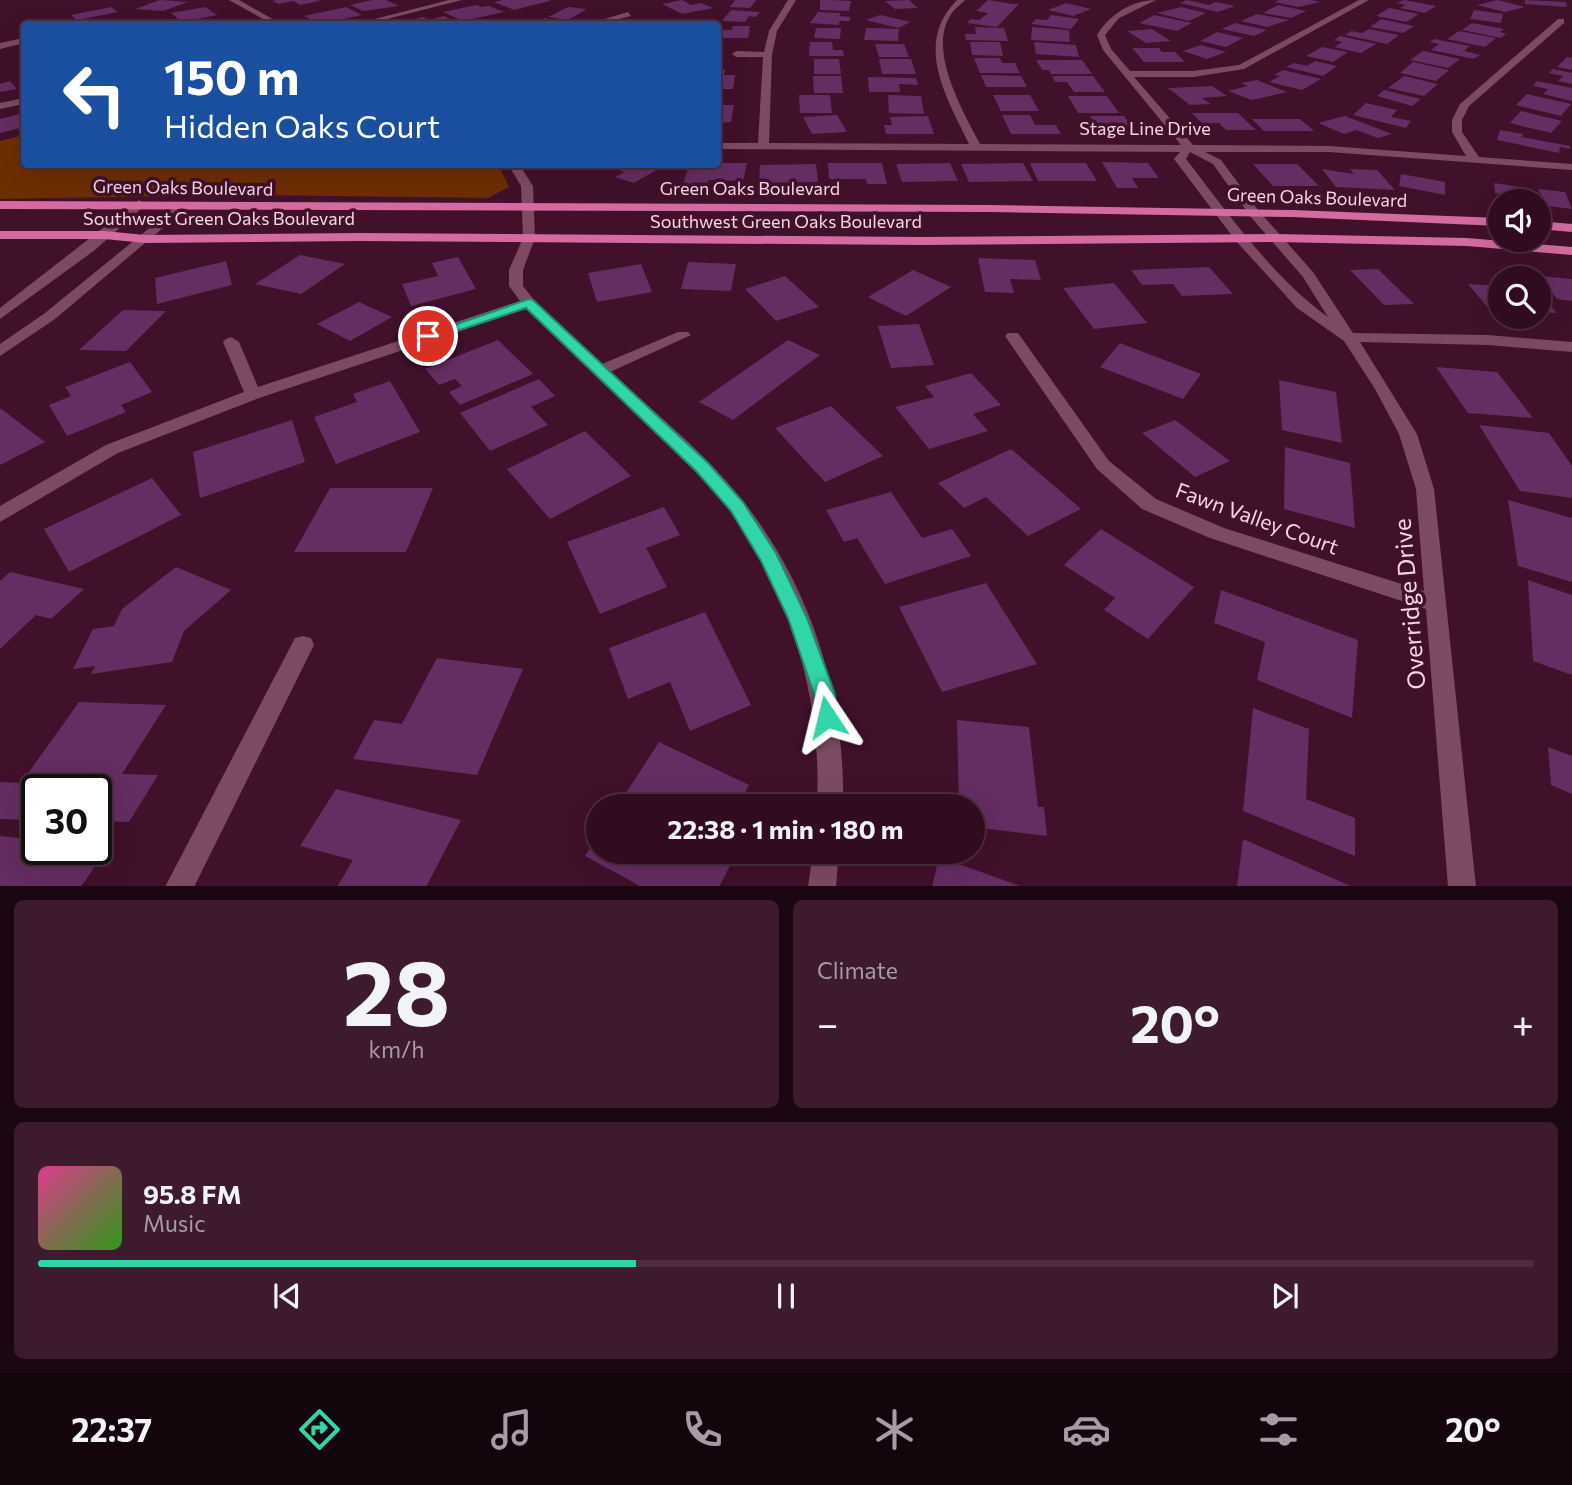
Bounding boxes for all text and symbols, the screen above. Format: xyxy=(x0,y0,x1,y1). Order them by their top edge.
text: 150 m xyxy=(164,45,299,105)
icon: left xyxy=(49,49,140,140)
text: Hidden Oaks Court xyxy=(164,105,440,145)
street label: Stage Line Drive xyxy=(1079,117,1211,139)
street label: Green Oaks Boulevard xyxy=(93,174,273,200)
street label: Green Oaks Boulevard xyxy=(660,177,840,199)
street label: Green Oaks Boulevard xyxy=(1227,183,1408,211)
map controls xyxy=(1488,189,1551,329)
button: sound xyxy=(1488,189,1551,252)
street label: Southwest Green Oaks Boulevard xyxy=(83,207,355,229)
street label: Southwest Green Oaks Boulevard xyxy=(650,210,922,232)
button: search xyxy=(1488,266,1551,329)
pin xyxy=(398,306,458,366)
icon: arrive xyxy=(409,317,447,355)
street label: Fawn Valley Court xyxy=(1173,477,1342,559)
street label: Overridge Drive xyxy=(1387,518,1430,691)
position arrow xyxy=(790,680,864,754)
speed limit sign: 30 xyxy=(21,774,112,865)
text: 22:38 · 1 min · 180 m xyxy=(668,813,903,844)
text: 28 xyxy=(343,933,450,1045)
text: Climate xyxy=(817,956,898,984)
text: 20° xyxy=(1130,990,1220,1054)
text: − xyxy=(817,999,839,1046)
text: + xyxy=(1512,999,1534,1046)
text: km/h xyxy=(369,1035,424,1063)
text: 95.8 FM xyxy=(143,1178,241,1209)
text: Music xyxy=(143,1209,206,1237)
icon: previous xyxy=(268,1277,306,1315)
icon: pause xyxy=(767,1277,805,1315)
icon: next xyxy=(1266,1277,1304,1315)
icon: directions xyxy=(295,1405,344,1454)
icon: music xyxy=(487,1405,536,1454)
icon: phone xyxy=(678,1405,727,1454)
icon: climate xyxy=(870,1405,919,1454)
icon: car xyxy=(1062,1405,1111,1454)
icon: filters xyxy=(1254,1405,1303,1454)
text: 22:37 xyxy=(71,1409,152,1449)
text: 20° xyxy=(1445,1409,1501,1449)

